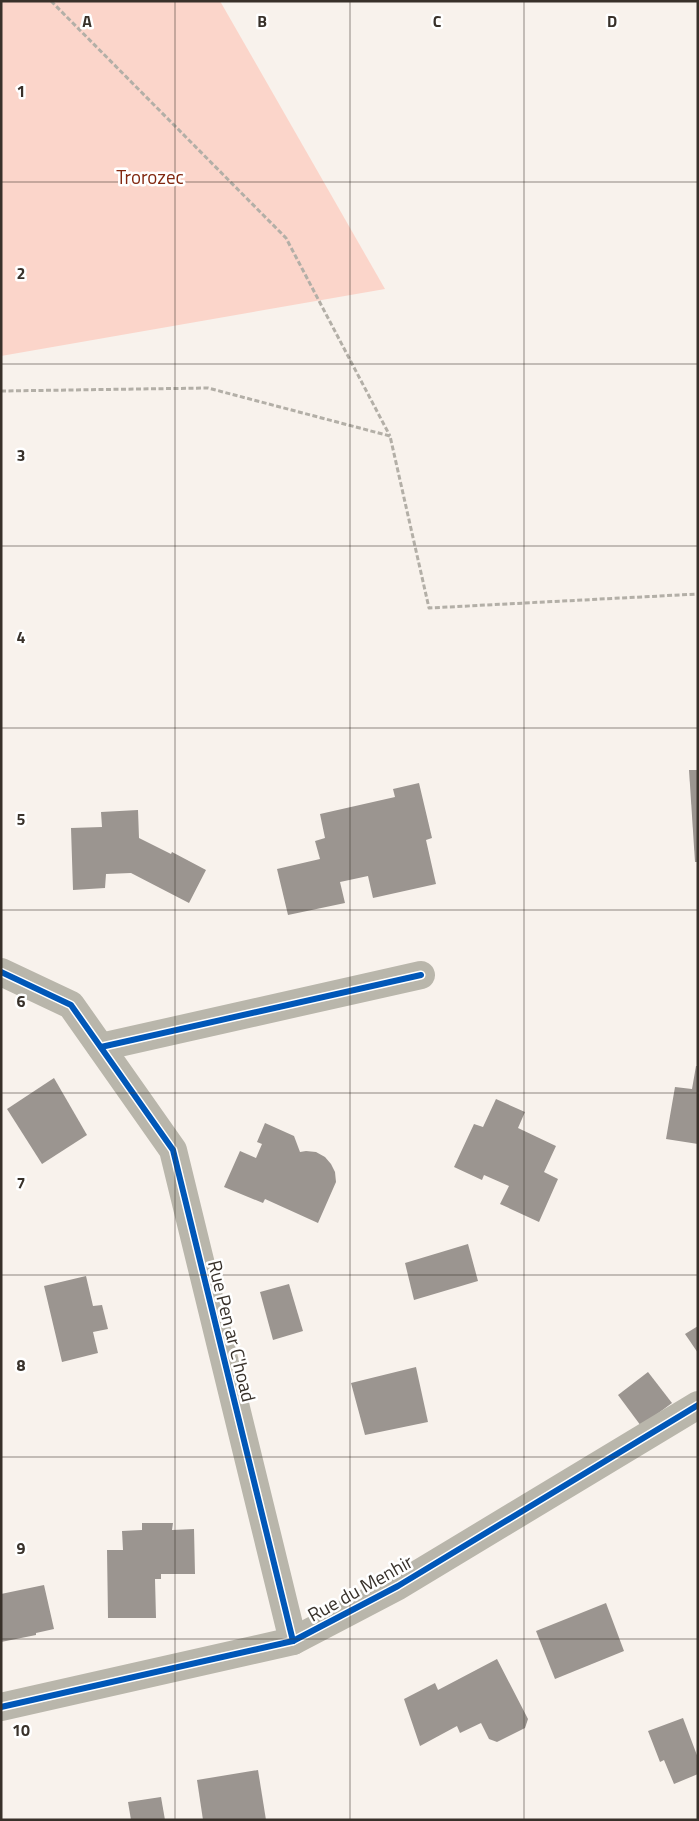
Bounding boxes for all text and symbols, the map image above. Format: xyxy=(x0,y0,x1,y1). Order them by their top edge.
text: A xyxy=(82,9,92,33)
text: B xyxy=(257,9,267,33)
text: C xyxy=(433,9,442,33)
text: D xyxy=(607,9,617,33)
text: 1 xyxy=(17,79,25,103)
park label: Trorozec xyxy=(116,162,184,191)
text: 2 xyxy=(17,261,25,285)
text: 3 xyxy=(17,443,25,467)
text: 4 xyxy=(17,625,26,649)
text: 5 xyxy=(17,807,26,831)
text: 6 xyxy=(17,989,26,1013)
text: 7 xyxy=(17,1171,25,1195)
street label: Rue Pen ar C'hoad xyxy=(201,1257,264,1405)
text: 8 xyxy=(17,1353,26,1377)
text: 9 xyxy=(17,1536,26,1560)
street label: Rue du Menhir xyxy=(302,1546,418,1628)
text: 10 xyxy=(12,1718,30,1742)

